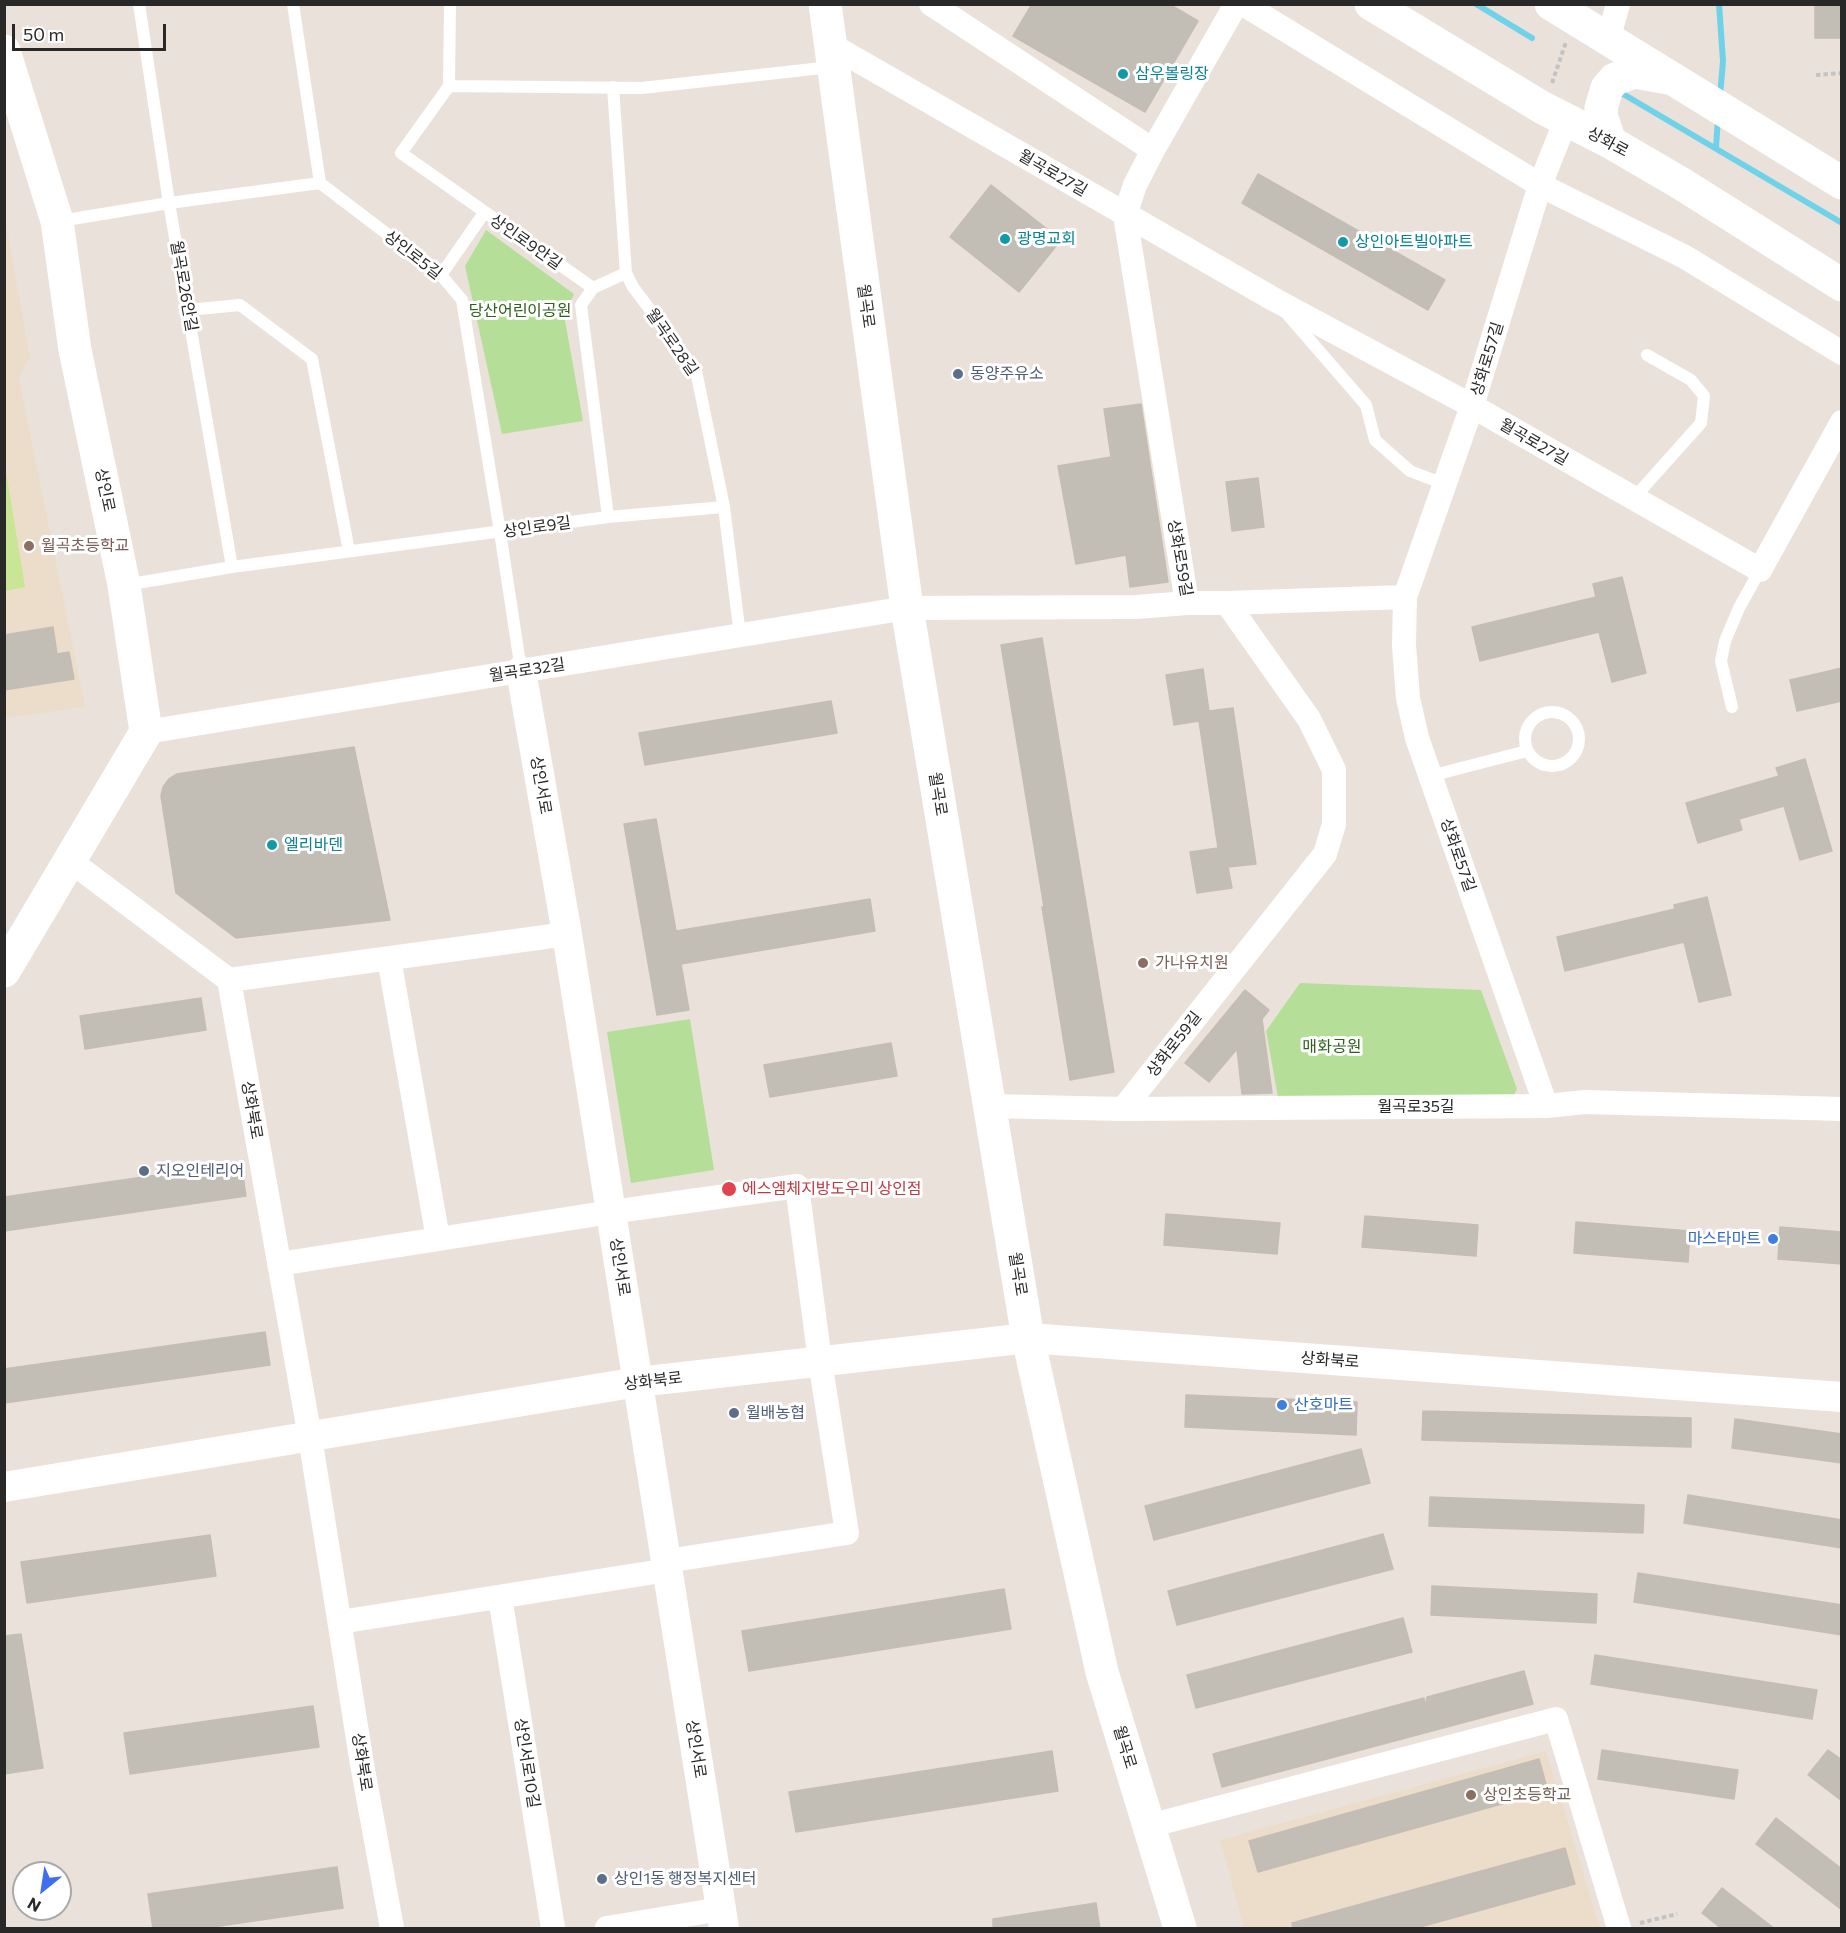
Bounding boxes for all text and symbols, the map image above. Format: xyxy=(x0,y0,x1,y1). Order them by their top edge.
scale bar xyxy=(15,12,170,50)
text: 50 m xyxy=(23,23,64,45)
place label: 삼우볼링장 xyxy=(1135,64,1209,84)
marker: 삼우볼링장 xyxy=(1116,67,1130,81)
street label: 상화로 xyxy=(1584,123,1632,161)
street label: 월곡로27길 xyxy=(1015,146,1091,200)
street label: 상인로9안길 xyxy=(486,210,566,274)
street label: 상인로5길 xyxy=(380,226,446,284)
place label: 광명교회 xyxy=(1017,229,1076,249)
marker: 광명교회 xyxy=(998,232,1012,246)
place label: 상인아트빌아파트 xyxy=(1355,232,1473,252)
marker: 상인아트빌아파트 xyxy=(1336,235,1350,249)
street label: 월곡로26안길 xyxy=(167,239,201,333)
street label: 월곡로 xyxy=(853,283,879,329)
park label: 당산어린이공원 xyxy=(468,301,572,321)
street label: 월곡로28길 xyxy=(642,305,702,379)
street label: 상화로57길 xyxy=(1467,320,1507,398)
place label: 동양주유소 xyxy=(970,364,1044,384)
marker: 동양주유소 xyxy=(951,367,965,381)
street label: 월곡로27길 xyxy=(1496,415,1572,469)
street label: 상인로 xyxy=(91,466,119,514)
street label: 상인로9길 xyxy=(502,513,572,541)
street label: 상화로59길 xyxy=(1164,518,1196,598)
place label: 월곡초등학교 xyxy=(41,536,129,556)
marker: 월곡초등학교 xyxy=(22,539,36,553)
street label: 월곡로32길 xyxy=(488,655,566,685)
street label: 상인서로 xyxy=(526,754,556,816)
street label: 월곡로 xyxy=(925,771,951,817)
street label: 상화로57길 xyxy=(1436,816,1480,894)
place label: 엘리바덴 xyxy=(284,835,343,855)
marker: 엘리바덴 xyxy=(265,838,279,852)
place label: 가나유치원 xyxy=(1155,953,1229,973)
marker: 가나유치원 xyxy=(1136,956,1150,970)
street label: 상화로59길 xyxy=(1142,1007,1206,1081)
park label: 매화공원 xyxy=(1303,1037,1361,1057)
street label: 상화북로 xyxy=(237,1079,267,1141)
street label: 월곡로35길 xyxy=(1377,1097,1455,1117)
place label: 지오인테리어 xyxy=(156,1161,244,1181)
marker: 지오인테리어 xyxy=(137,1164,151,1178)
place label: 에스엠체지방도우미 상인점 xyxy=(742,1179,922,1199)
marker: 에스엠체지방도우미 상인점 xyxy=(720,1180,738,1198)
place label: 마스타마트 xyxy=(1687,1229,1761,1249)
marker: 마스타마트 xyxy=(1766,1232,1780,1246)
street label: 상인서로 xyxy=(606,1236,634,1298)
street label: 월곡로 xyxy=(1005,1251,1031,1297)
street label: 상화북로 xyxy=(1300,1348,1360,1372)
street label: 상화북로 xyxy=(623,1368,683,1394)
place label: 산호마트 xyxy=(1294,1395,1353,1415)
marker: 산호마트 xyxy=(1275,1398,1289,1412)
place label: 월배농협 xyxy=(746,1403,805,1423)
marker: 월배농협 xyxy=(727,1406,741,1420)
street label: 상인서로10길 xyxy=(510,1717,544,1809)
street label: 상인서로 xyxy=(682,1718,710,1780)
street label: 월곡로 xyxy=(1109,1723,1141,1771)
street label: 상화북로 xyxy=(348,1731,376,1793)
place label: 상인초등학교 xyxy=(1483,1785,1571,1805)
marker: 상인초등학교 xyxy=(1464,1788,1478,1802)
north arrow xyxy=(12,1861,72,1921)
place label: 상인1동 행정복지센터 xyxy=(614,1869,756,1889)
marker: 상인1동 행정복지센터 xyxy=(595,1872,609,1886)
text: N xyxy=(24,1894,44,1917)

